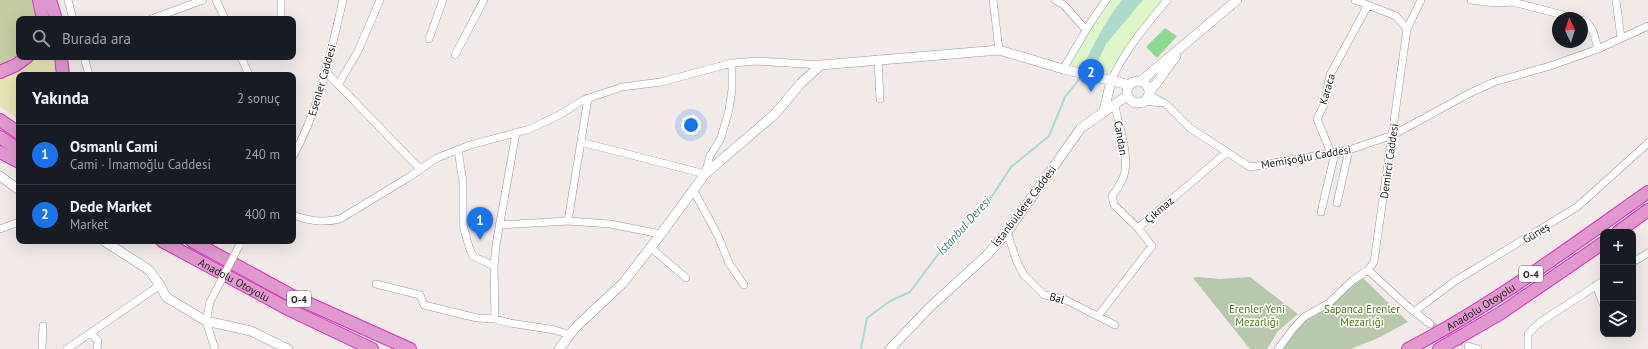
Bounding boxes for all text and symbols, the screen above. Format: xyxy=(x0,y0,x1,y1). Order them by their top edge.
north arrow xyxy=(1552,12,1588,48)
search box xyxy=(16,16,296,60)
icon: search xyxy=(30,27,52,49)
text: Burada ara xyxy=(62,29,131,48)
street label: Esenler Caddesi xyxy=(305,42,339,118)
pin: 2 xyxy=(1078,59,1104,92)
street label: Karaca xyxy=(1316,72,1338,106)
text: Yakında xyxy=(32,87,89,109)
text: 2 sonuç xyxy=(237,90,280,107)
your location xyxy=(681,115,701,135)
street label: Candan xyxy=(1111,120,1131,156)
street label: Demirci Caddesi xyxy=(1377,122,1401,200)
text: Osmanlı Cami xyxy=(70,137,158,156)
street label: Memişoğlu Caddesi xyxy=(1260,142,1352,172)
text: 1 xyxy=(41,146,49,163)
text: 240 m xyxy=(245,146,280,163)
text: Cami · İmamoğlu Caddesi xyxy=(70,156,211,173)
street label: İstanbuldere Caddesi xyxy=(989,162,1059,250)
water label: İstanbul Deresi xyxy=(934,193,994,258)
street label: Çıkmaz xyxy=(1142,194,1176,226)
text: Dede Market xyxy=(70,197,152,216)
text: 2 xyxy=(41,206,49,223)
text: 400 m xyxy=(245,206,280,223)
pin: 1 xyxy=(467,207,493,240)
text: Market xyxy=(70,216,108,233)
street label: Güneş xyxy=(1520,219,1552,246)
map controls xyxy=(1600,229,1636,337)
button: + xyxy=(1600,229,1636,265)
street label: Anadolu Otoyolu xyxy=(196,255,272,305)
button: − xyxy=(1600,265,1636,301)
road number: O-4 xyxy=(1519,266,1543,282)
street label: Anadolu Otoyolu xyxy=(1444,280,1518,334)
street label: Bal xyxy=(1048,289,1067,307)
road number: O-4 xyxy=(287,291,311,307)
button: layers xyxy=(1600,301,1636,337)
park label: Erenler Yeni Mezarlığı xyxy=(1229,302,1285,329)
park label: Sapanca Erenler Mezarlığı xyxy=(1324,302,1400,329)

